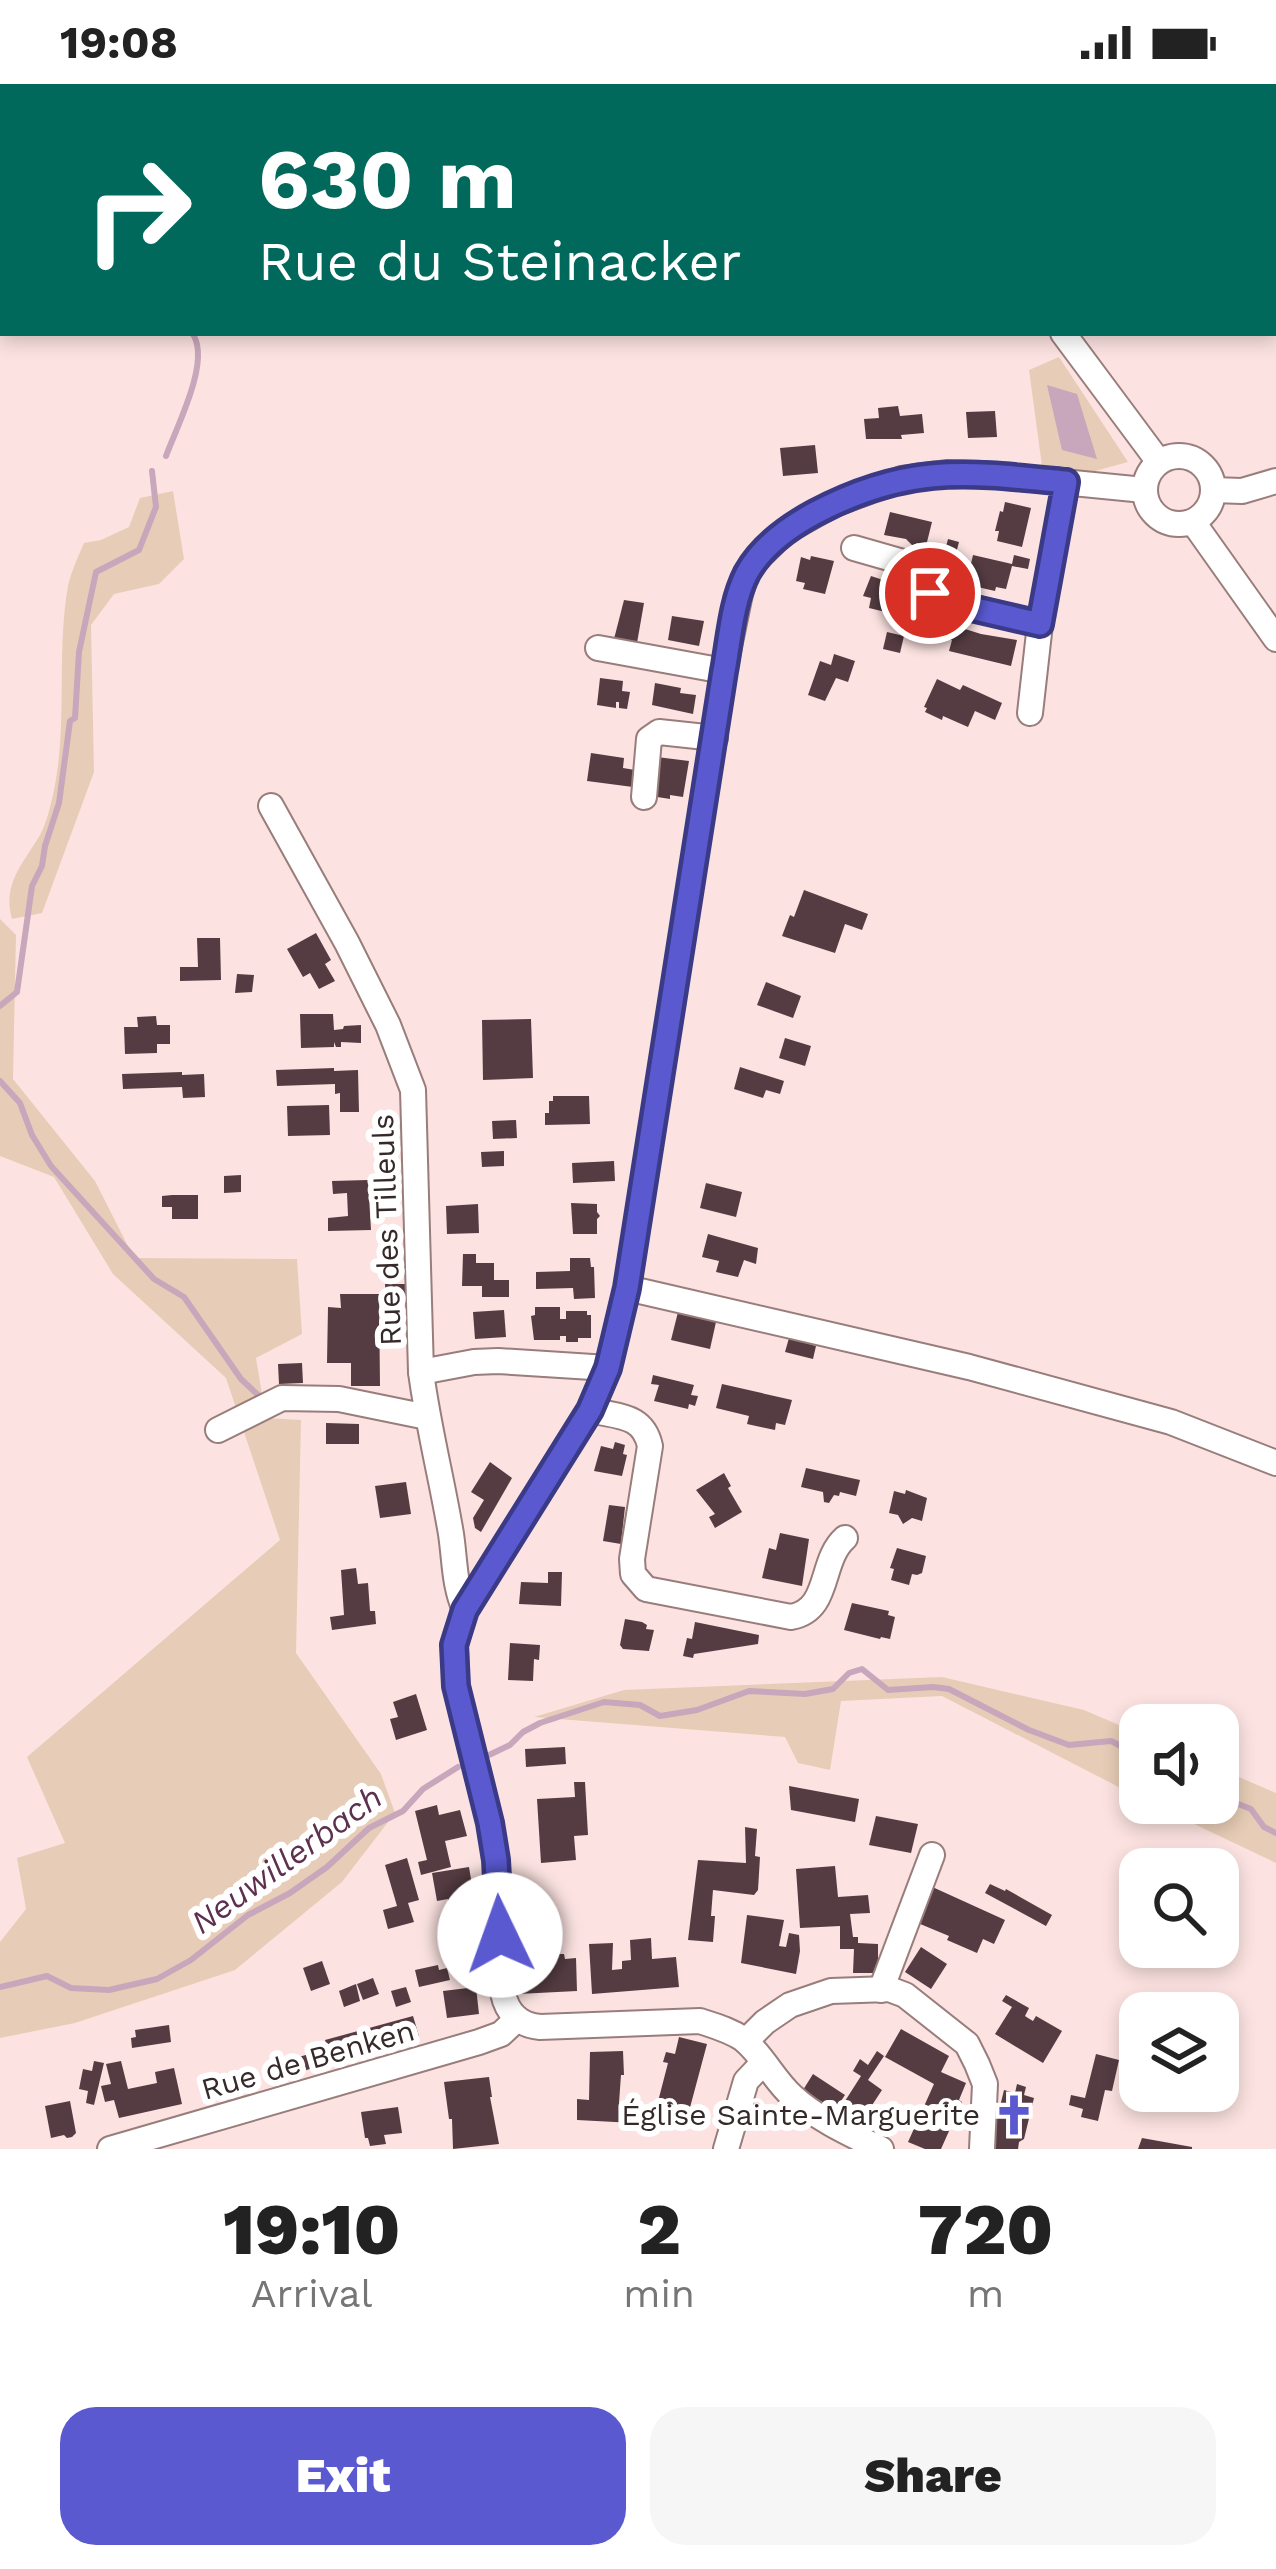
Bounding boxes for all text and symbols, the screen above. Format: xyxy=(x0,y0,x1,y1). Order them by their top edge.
text: 19:08 xyxy=(60,16,178,69)
text: 630 m xyxy=(258,130,517,228)
icon: right xyxy=(60,132,216,288)
text: Rue du Steinacker xyxy=(258,230,742,293)
pin xyxy=(879,542,981,644)
icon: arrive xyxy=(897,560,963,626)
street label: Rue des Tilleuls xyxy=(365,1114,408,1346)
map controls xyxy=(1119,1704,1239,2112)
button: sound xyxy=(1119,1704,1239,1824)
water label: Neuwillerbach xyxy=(183,1777,389,1942)
button: search xyxy=(1119,1848,1239,1968)
position arrow xyxy=(437,1872,563,1998)
button: layers xyxy=(1119,1992,1239,2112)
street label: Rue de Benken xyxy=(197,2012,418,2107)
church icon: Église Sainte-Marguerite xyxy=(991,2092,1037,2138)
place label: Église Sainte-Marguerite xyxy=(621,2097,980,2132)
text: 19:10 xyxy=(223,2187,400,2271)
text: 2 xyxy=(637,2187,681,2271)
text: 720 xyxy=(918,2187,1053,2271)
text: Arrival xyxy=(251,2271,372,2316)
text: min xyxy=(623,2271,695,2316)
text: m xyxy=(967,2271,1004,2316)
button: Exit xyxy=(60,2407,626,2545)
button: Share xyxy=(650,2407,1216,2545)

